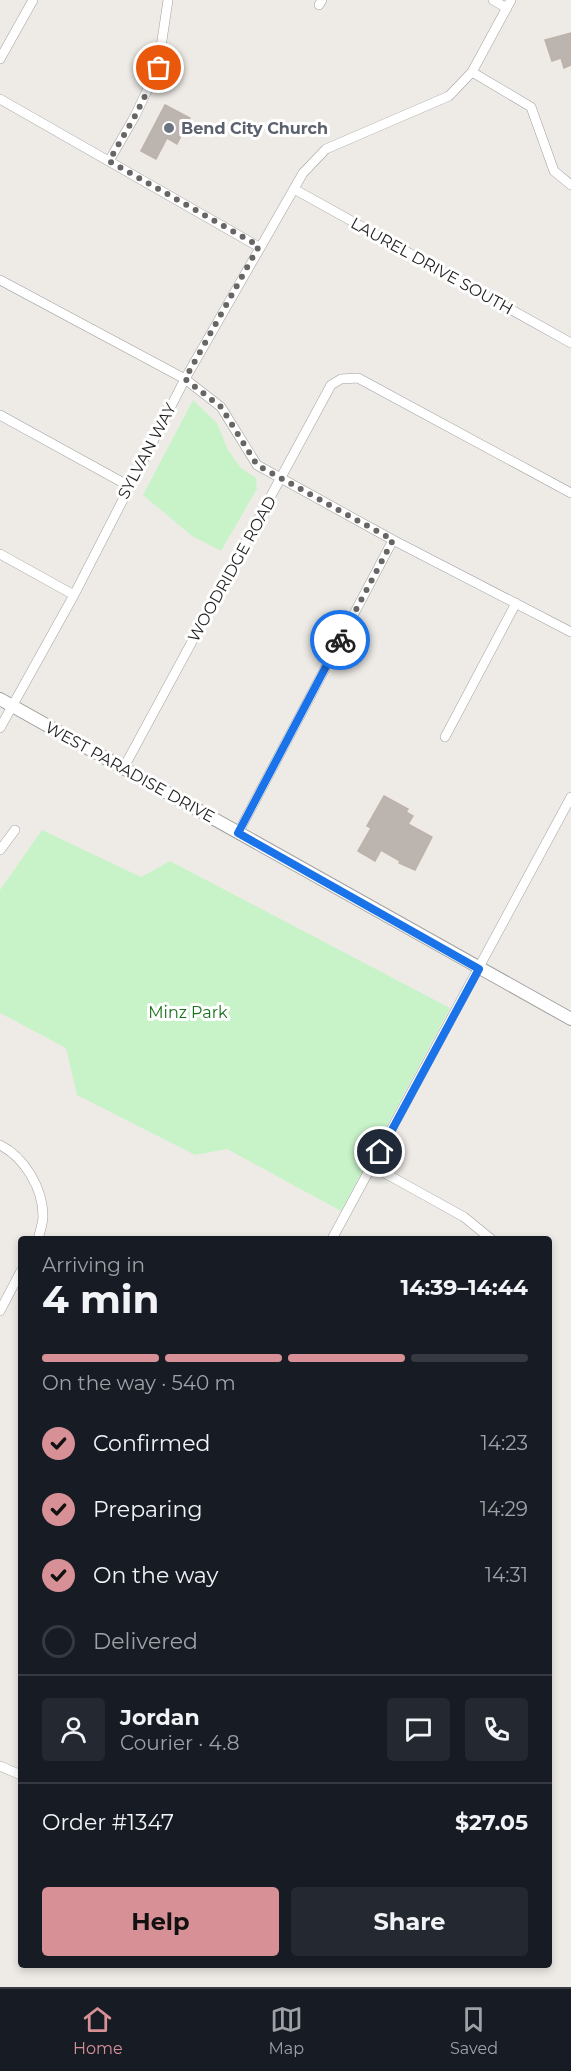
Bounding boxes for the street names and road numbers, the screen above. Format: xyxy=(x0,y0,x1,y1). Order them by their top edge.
street label: LAUREL DRIVE SOUTH xyxy=(348,213,516,319)
street label: SYLVAN WAY xyxy=(114,399,181,502)
street label: WOODRIDGE ROAD xyxy=(184,493,280,645)
street label: WEST PARADISE DRIVE xyxy=(42,718,218,826)

